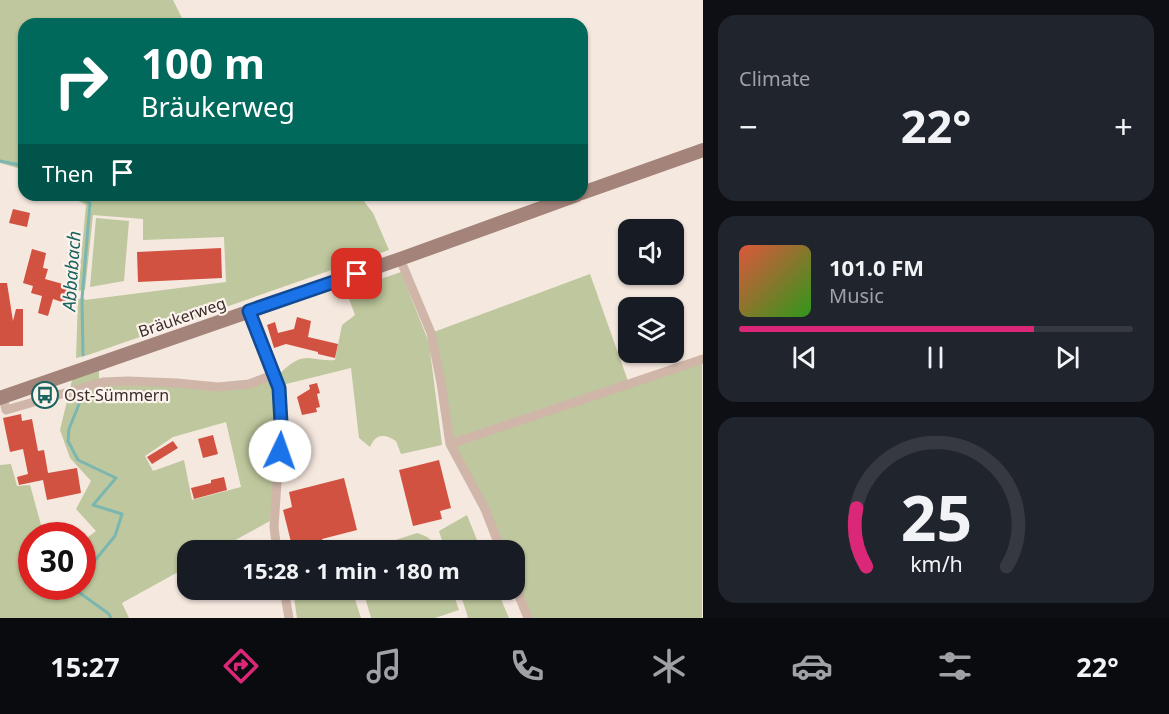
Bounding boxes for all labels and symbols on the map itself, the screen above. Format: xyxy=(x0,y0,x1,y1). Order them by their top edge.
water label: Abbabach xyxy=(56,230,86,314)
pin xyxy=(331,248,382,299)
street label: Bräukerweg xyxy=(135,292,229,342)
bus stop icon: Ost-Sümmern xyxy=(30,380,60,410)
place label: Ost-Sümmern xyxy=(64,384,169,406)
position arrow xyxy=(248,419,312,483)
speed limit sign: 30 xyxy=(18,522,96,600)

